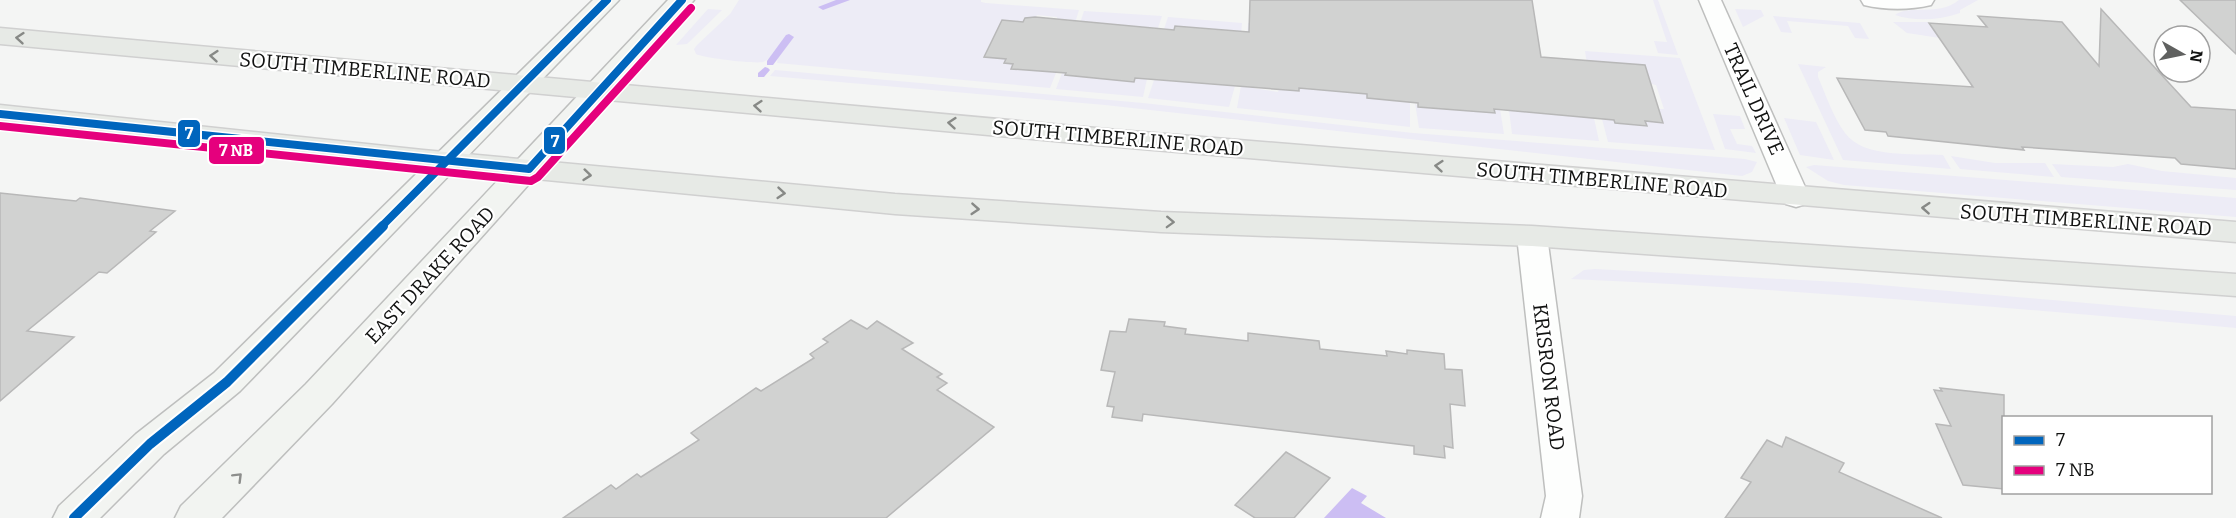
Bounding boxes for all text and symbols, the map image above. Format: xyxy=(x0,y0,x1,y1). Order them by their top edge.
north arrow xyxy=(2152,24,2212,84)
one-way arrow xyxy=(15,32,24,45)
street label: TRAIL DRIVE xyxy=(1719,39,1789,159)
street label: SOUTH TIMBERLINE ROAD xyxy=(238,47,492,93)
text: N xyxy=(2186,49,2207,64)
one-way arrow xyxy=(210,50,219,63)
one-way arrow xyxy=(753,100,762,113)
street label: SOUTH TIMBERLINE ROAD xyxy=(991,115,1245,161)
one-way arrow xyxy=(948,117,957,130)
line badge: 7 xyxy=(177,119,201,148)
text: 7 xyxy=(185,124,194,143)
line badge: 7 xyxy=(543,126,566,155)
text: 7 xyxy=(551,132,560,151)
line badge: 7 NB xyxy=(208,136,265,165)
text: 7 NB xyxy=(219,141,253,160)
street label: SOUTH TIMBERLINE ROAD xyxy=(1475,157,1729,203)
one-way arrow xyxy=(1435,160,1444,173)
one-way arrow xyxy=(582,168,592,181)
one-way arrow xyxy=(777,186,786,199)
street label: SOUTH TIMBERLINE ROAD xyxy=(1959,199,2213,241)
street label: EAST DRAKE ROAD xyxy=(360,201,500,349)
one-way arrow xyxy=(1922,202,1931,215)
one-way arrow xyxy=(971,203,980,216)
one-way arrow xyxy=(1166,216,1175,228)
street label: KRISRON ROAD xyxy=(1528,302,1570,452)
legend xyxy=(2002,416,2212,494)
text: 7 xyxy=(2056,429,2065,451)
text: 7 NB xyxy=(2056,459,2095,481)
one-way arrow xyxy=(231,473,241,484)

